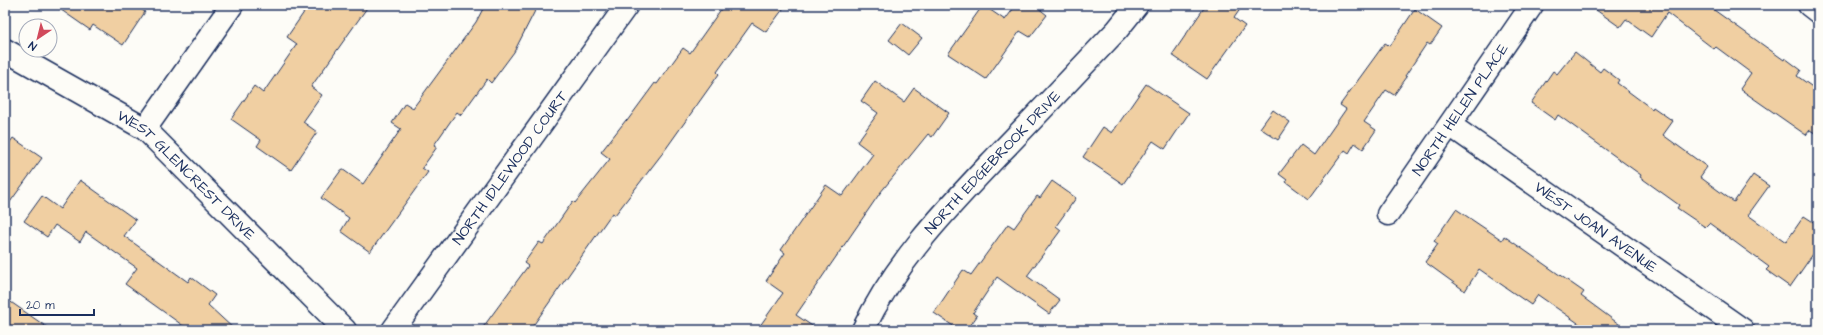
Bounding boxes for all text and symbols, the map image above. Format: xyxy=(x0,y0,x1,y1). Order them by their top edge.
north arrow xyxy=(18,18,58,58)
text: N xyxy=(25,38,40,54)
street label: NORTH HELEN PLACE xyxy=(1407,39,1514,180)
street label: NORTH IDLEWOOD COURT xyxy=(448,86,573,249)
street label: NORTH EDGEBROOK DRIVE xyxy=(920,86,1066,239)
street label: WEST GLENCREST DRIVE xyxy=(113,105,260,245)
street label: WEST JOAN AVENUE xyxy=(1530,177,1661,278)
scale bar xyxy=(20,291,94,317)
text: 20 m xyxy=(26,297,55,314)

